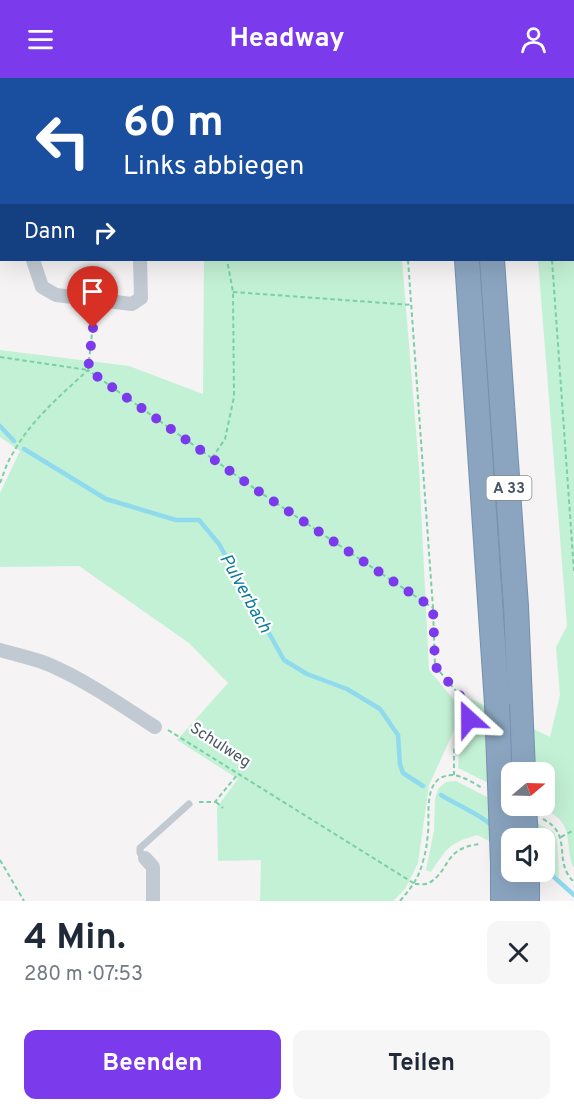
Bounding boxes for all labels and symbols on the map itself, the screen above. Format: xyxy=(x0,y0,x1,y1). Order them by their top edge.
pin xyxy=(67,266,118,328)
road number: A 33 xyxy=(486,476,532,500)
water label: Pulverbach xyxy=(213,550,276,638)
position arrow xyxy=(437,687,501,751)
street label: Schulweg xyxy=(186,719,254,773)
north arrow xyxy=(501,762,555,816)

